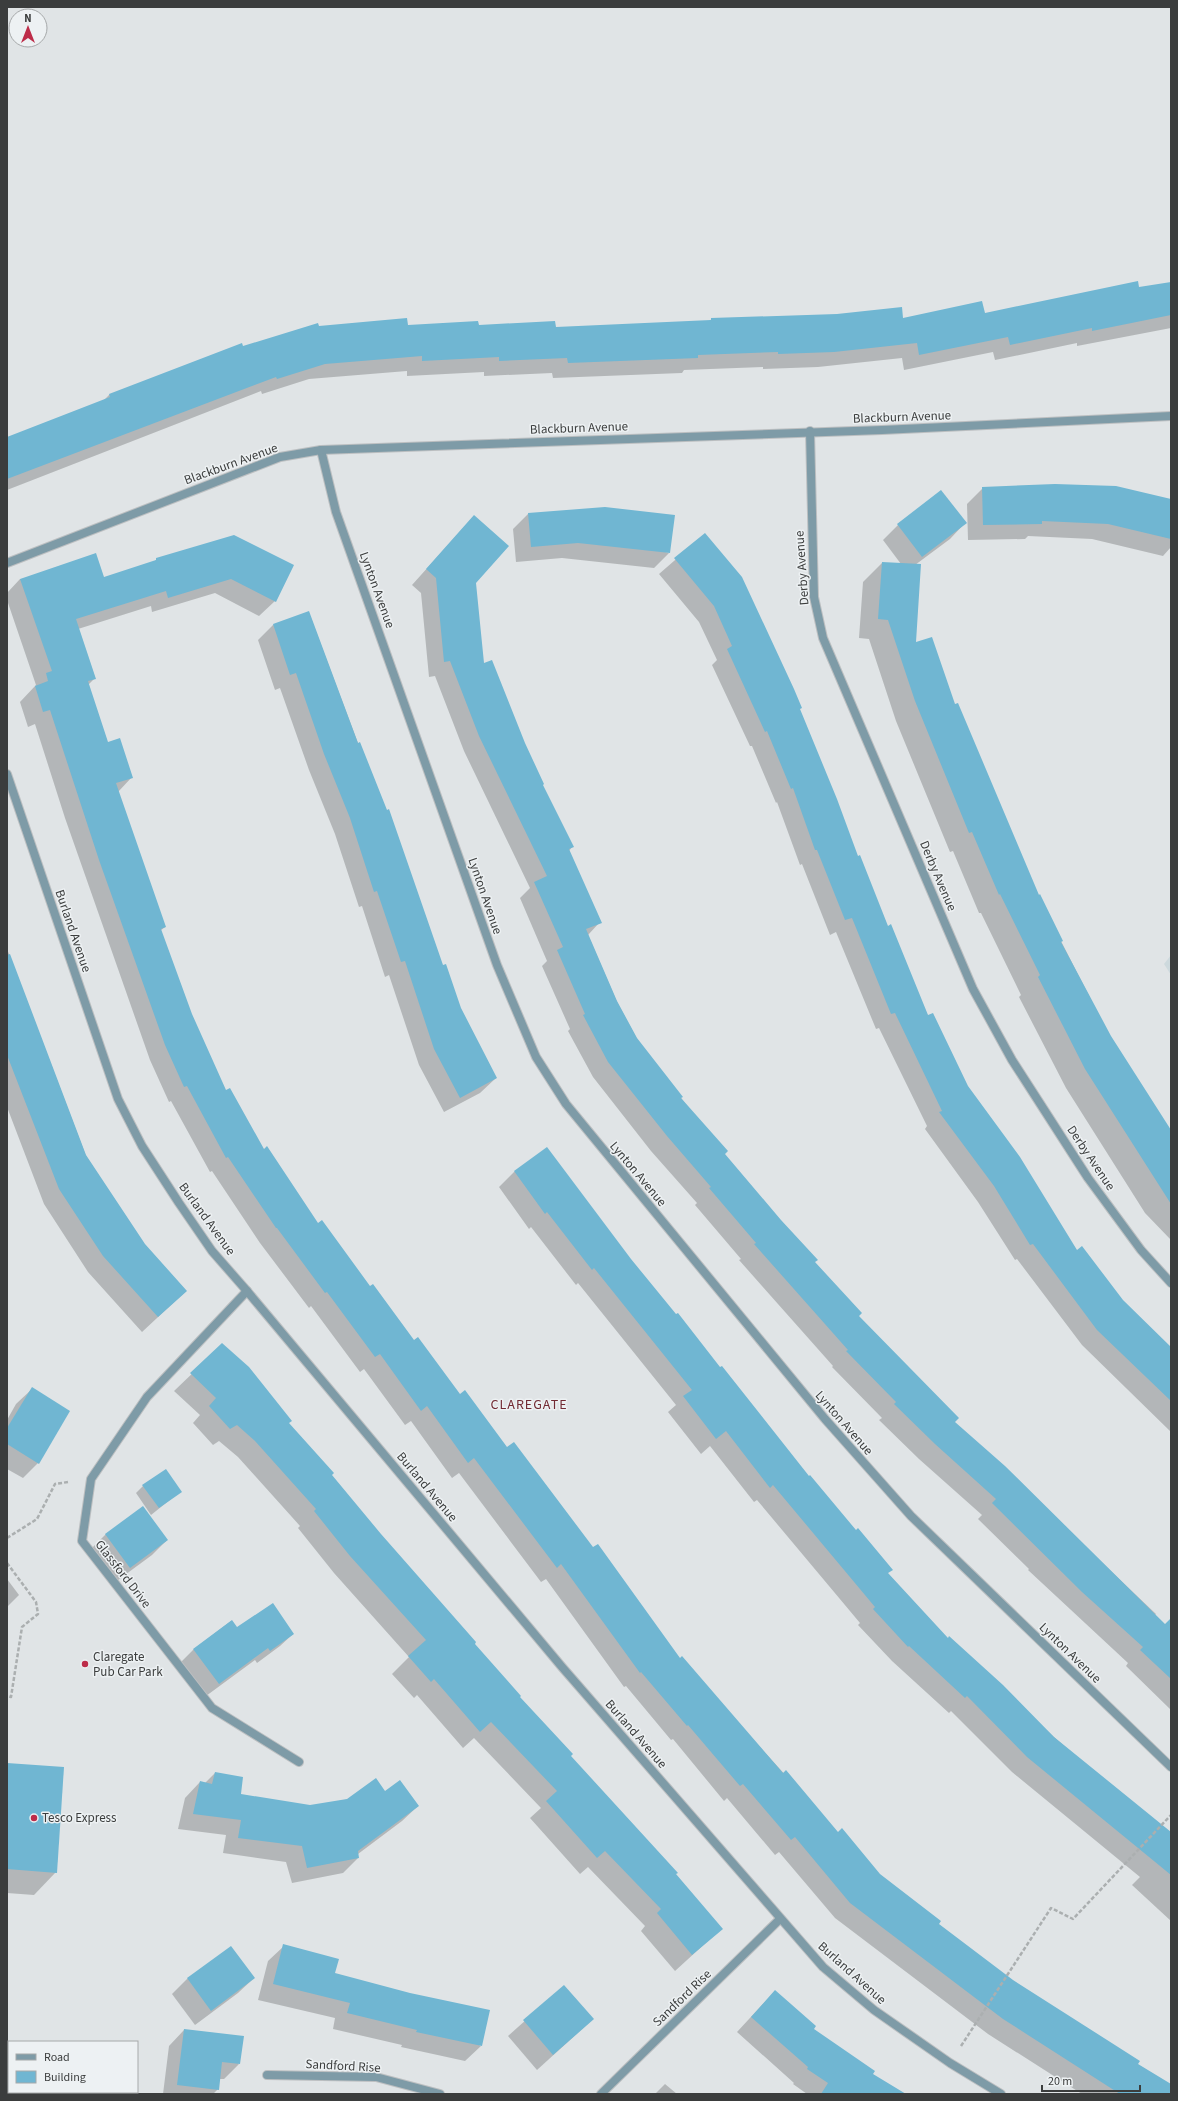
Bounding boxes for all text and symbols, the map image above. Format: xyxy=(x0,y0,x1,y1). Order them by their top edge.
north arrow xyxy=(8,8,48,48)
text: N xyxy=(24,11,32,26)
street label: Blackburn Avenue xyxy=(852,406,952,428)
street label: Blackburn Avenue xyxy=(529,417,629,439)
street label: Blackburn Avenue xyxy=(182,439,280,489)
street label: Derby Avenue xyxy=(790,530,814,606)
street label: Lynton Avenue xyxy=(355,549,399,631)
street label: Derby Avenue xyxy=(915,838,961,914)
street label: Lynton Avenue xyxy=(463,855,507,937)
street label: Burland Avenue xyxy=(50,887,96,975)
street label: Derby Avenue xyxy=(1063,1122,1119,1194)
street label: Lynton Avenue xyxy=(605,1138,671,1210)
street label: Burland Avenue xyxy=(174,1179,240,1259)
street label: Lynton Avenue xyxy=(811,1387,877,1459)
district label: CLAREGATE xyxy=(490,1395,568,1415)
street label: Burland Avenue xyxy=(392,1448,462,1526)
street label: Glassford Drive xyxy=(91,1536,155,1612)
street label: Lynton Avenue xyxy=(1035,1619,1105,1687)
place label: Claregate Pub Car Park xyxy=(93,1648,163,1681)
marker: Claregate Pub Car Park xyxy=(80,1659,90,1669)
street label: Burland Avenue xyxy=(601,1696,671,1772)
place label: Tesco Express xyxy=(42,1809,117,1827)
marker: Tesco Express xyxy=(29,1813,39,1823)
street label: Burland Avenue xyxy=(814,1938,890,2008)
street label: Sandford Rise xyxy=(649,1965,715,2031)
legend xyxy=(8,2041,138,2093)
text: Road xyxy=(44,2049,70,2066)
street label: Sandford Rise xyxy=(305,2055,381,2077)
scale bar xyxy=(1042,2067,1140,2093)
text: Building xyxy=(44,2069,86,2086)
text: 20 m xyxy=(1048,2073,1072,2090)

